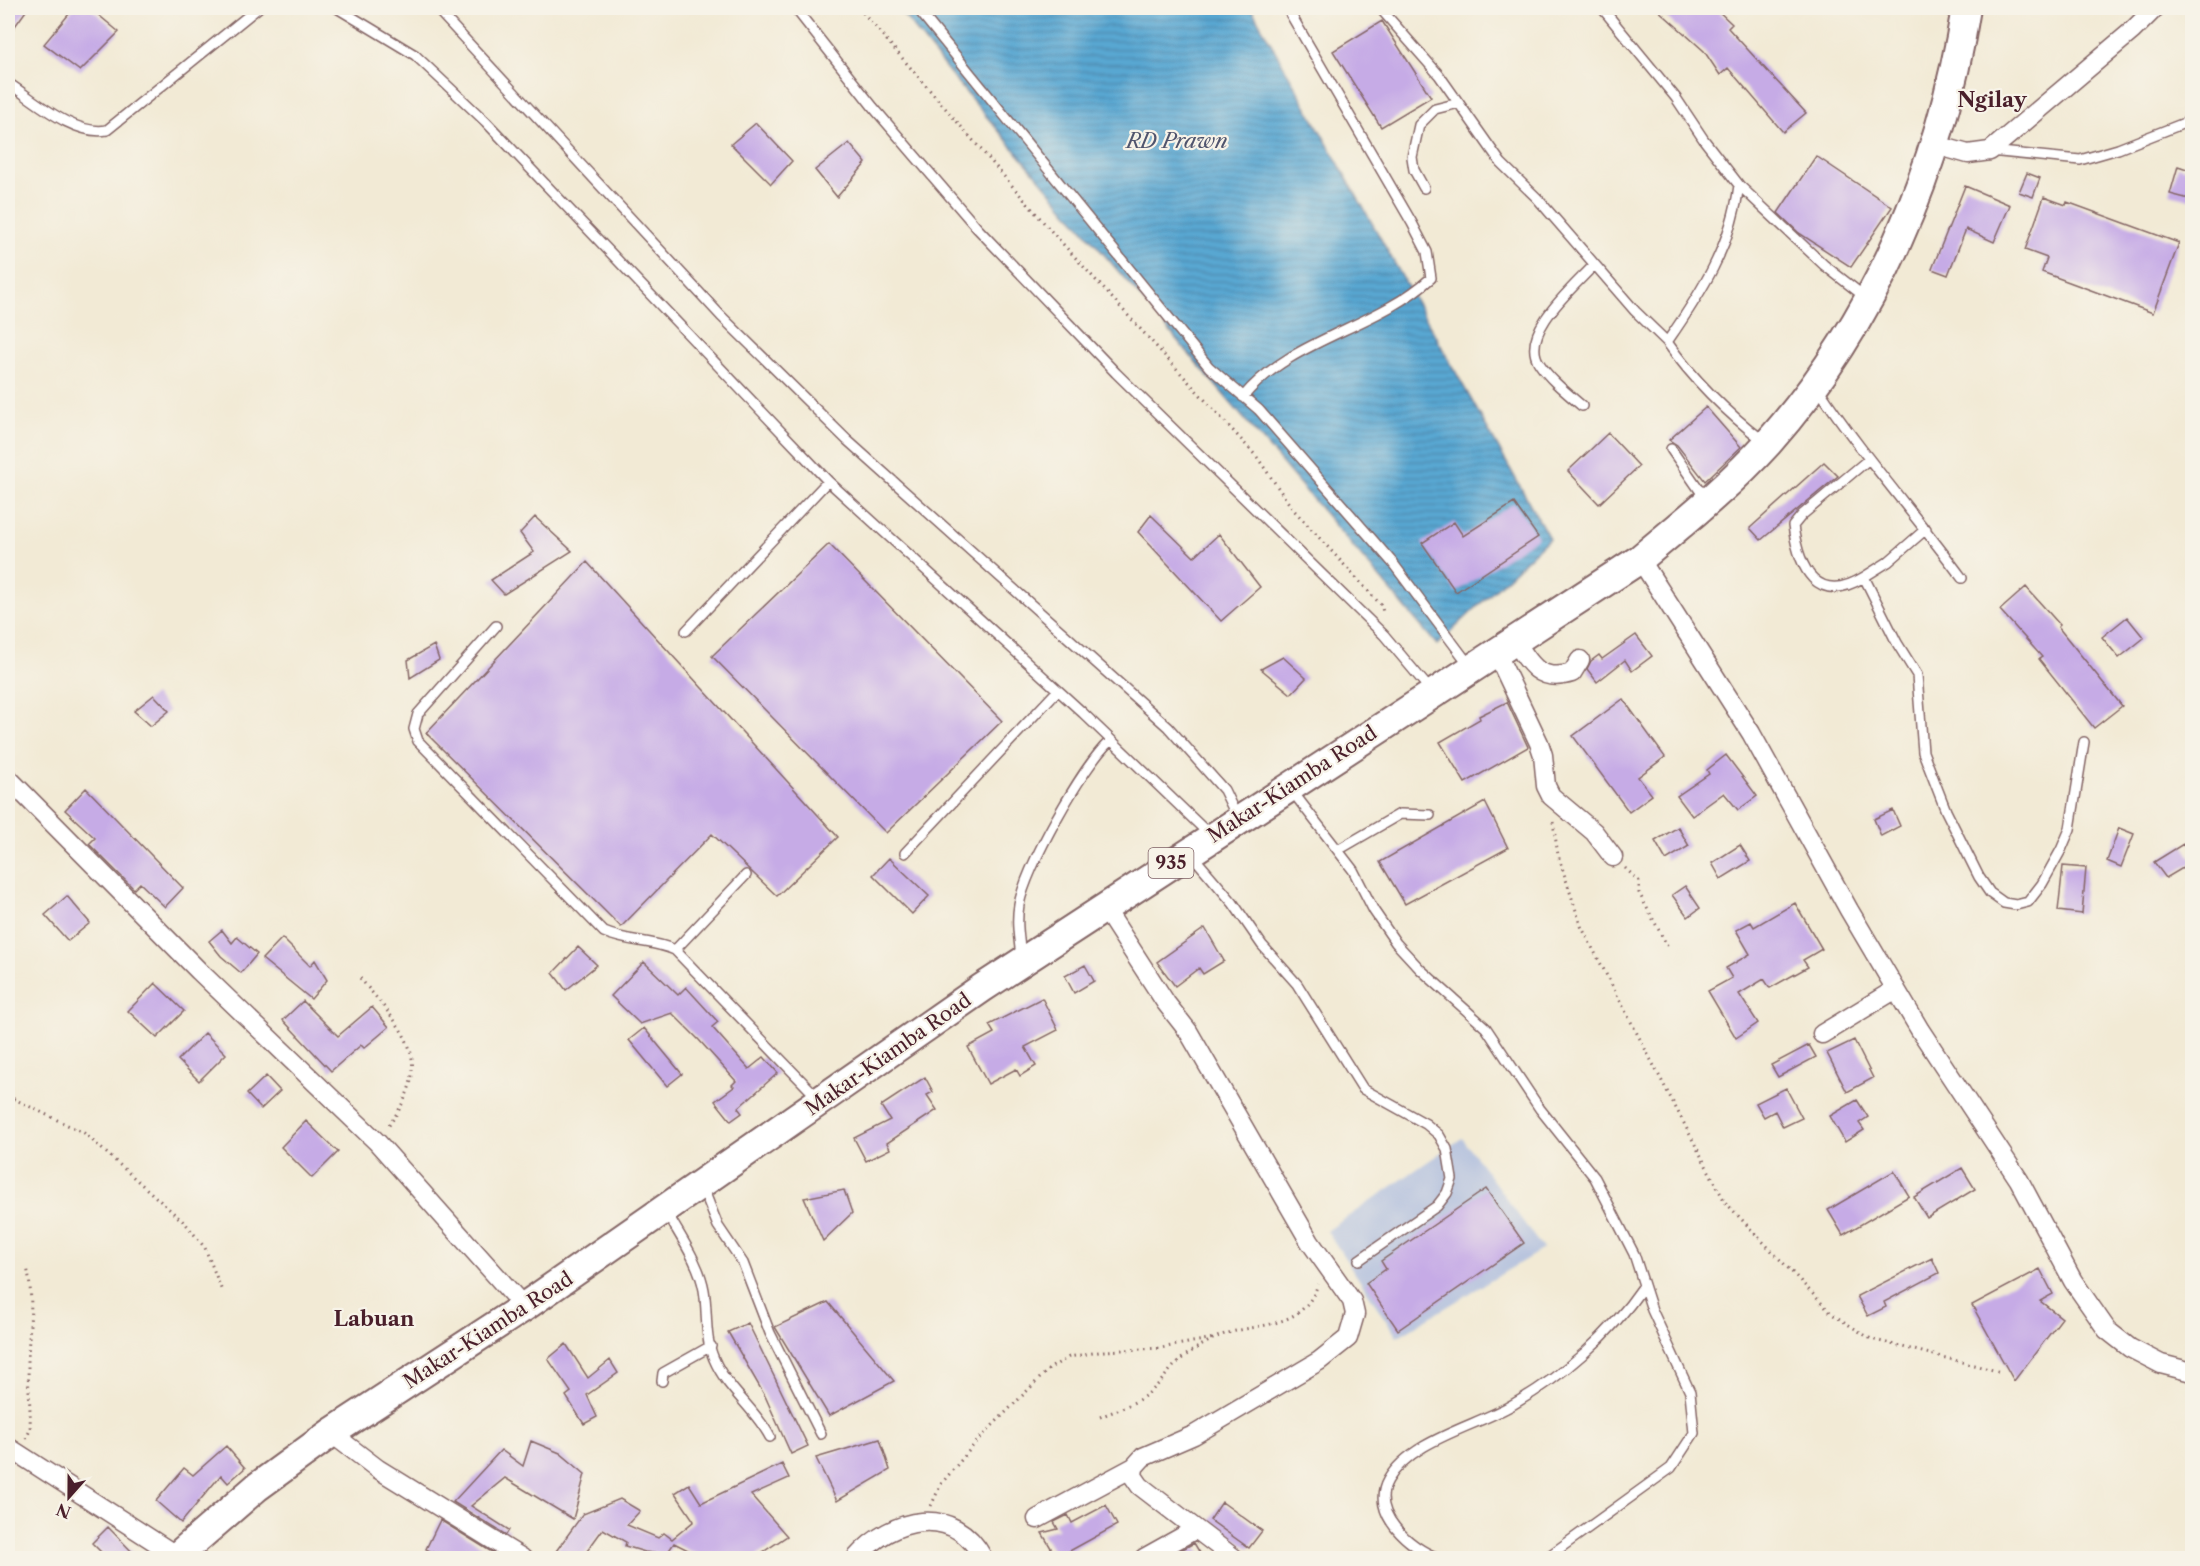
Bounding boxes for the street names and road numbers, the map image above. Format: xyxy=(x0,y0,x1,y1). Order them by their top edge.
street label: Makar-Kiamba Road xyxy=(1203,720,1381,848)
road number: 935 xyxy=(1148,848,1194,878)
street label: Makar-Kiamba Road xyxy=(800,988,976,1120)
street label: Makar-Kiamba Road xyxy=(399,1266,577,1394)

